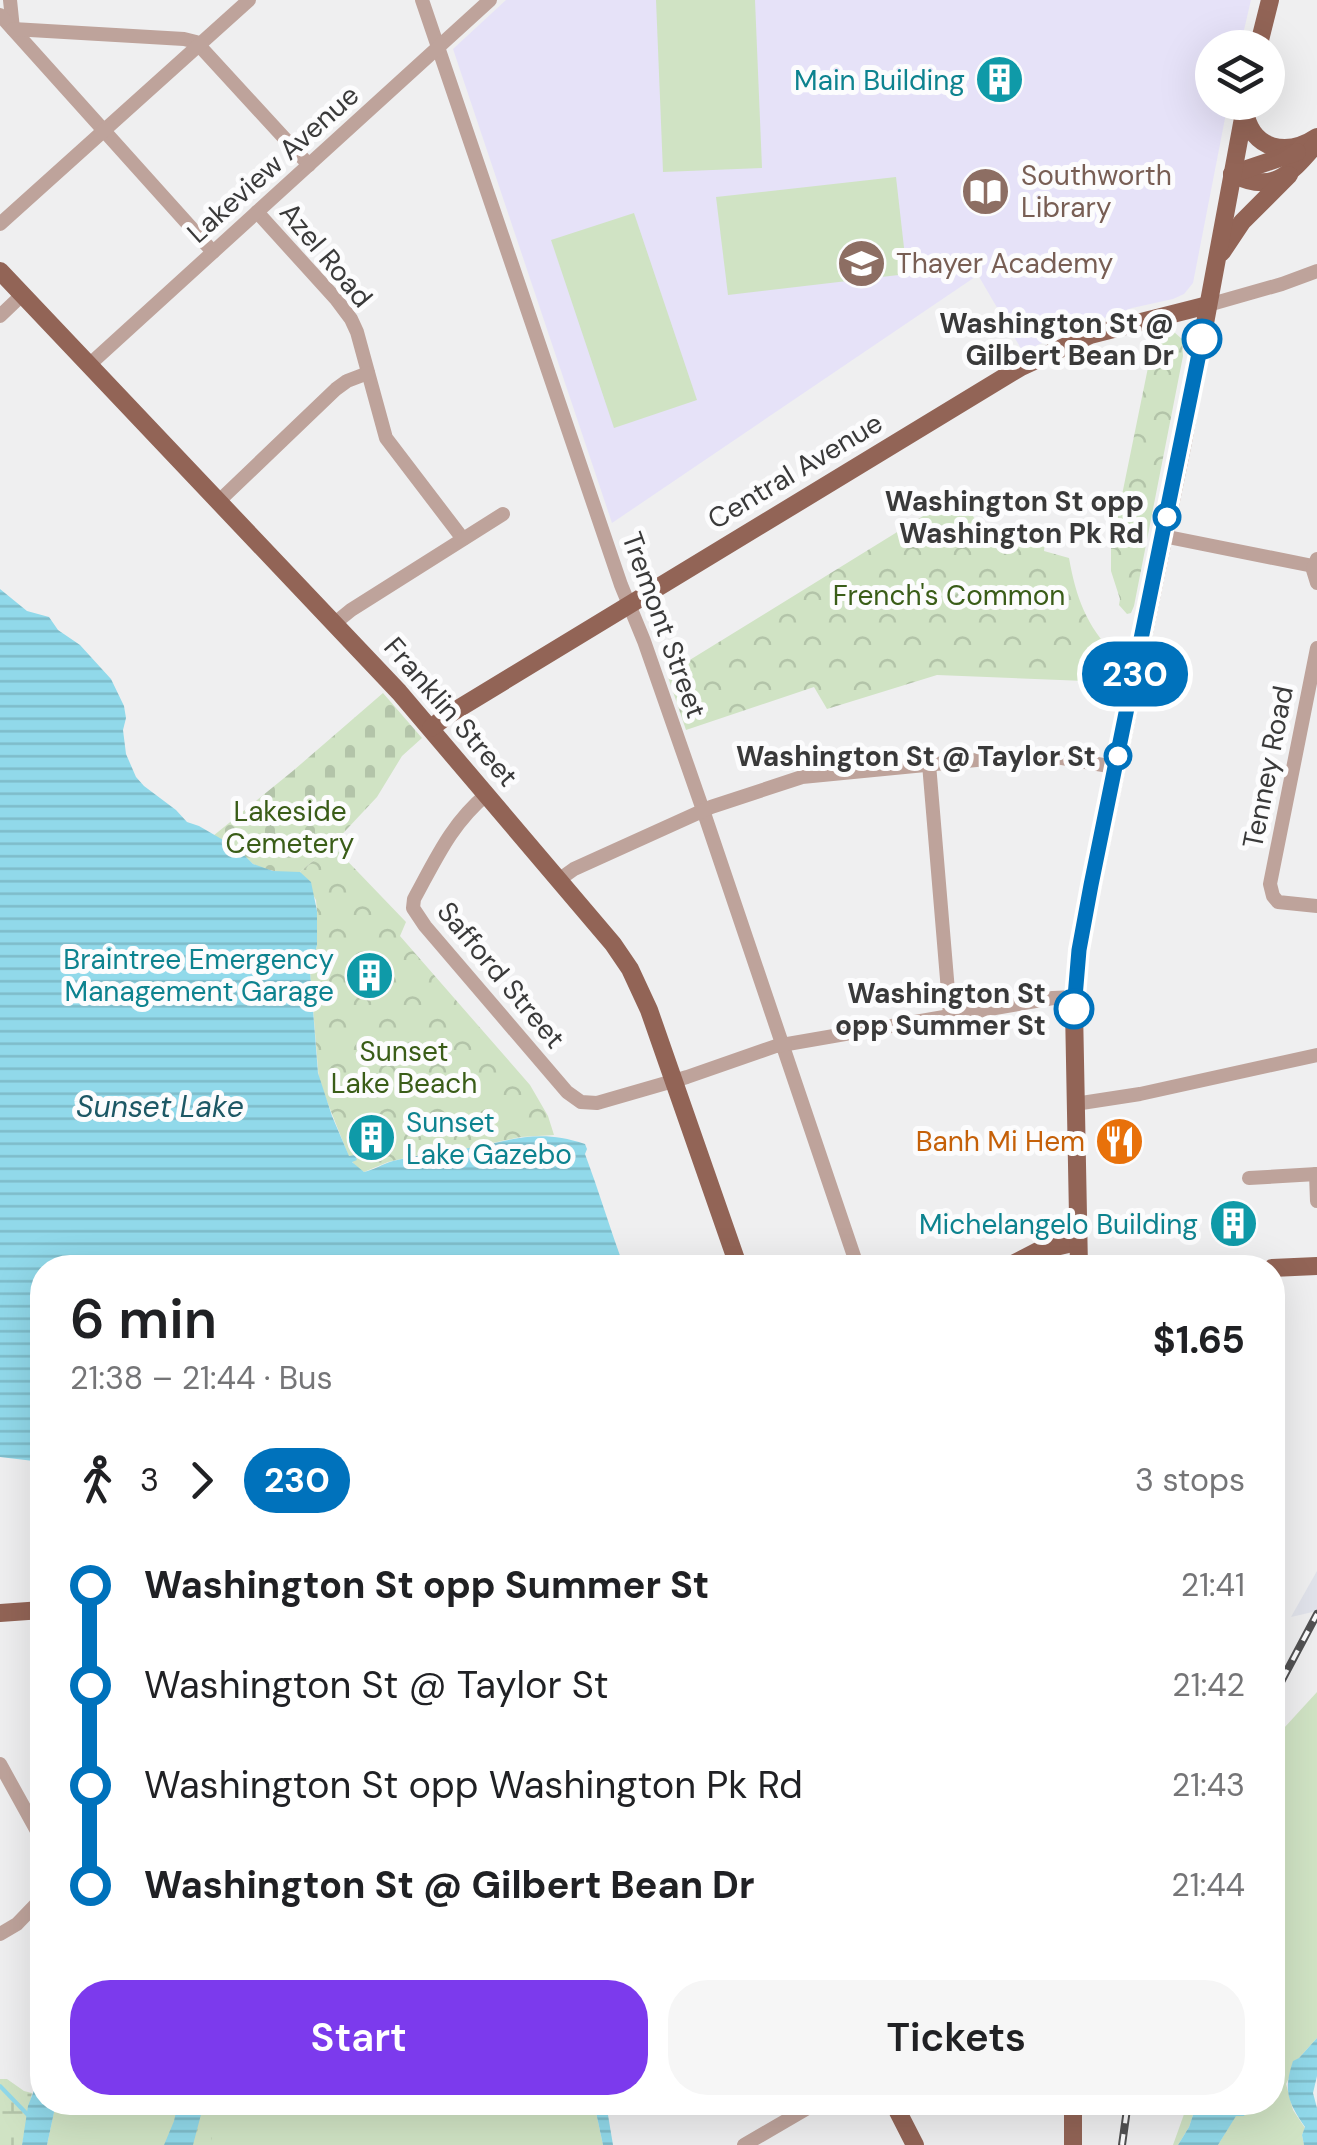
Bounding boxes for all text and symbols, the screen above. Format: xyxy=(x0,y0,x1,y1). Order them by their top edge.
map controls xyxy=(1195,30,1285,120)
button: layers xyxy=(1195,30,1285,120)
building icon: Main Building xyxy=(974,54,1026,106)
place label: Main Building xyxy=(794,62,965,99)
street label: Lakeview Avenue xyxy=(179,77,367,251)
place label: Southworth Library xyxy=(1021,157,1172,226)
library icon: Southworth Library xyxy=(960,165,1012,217)
street label: Azel Road xyxy=(271,195,381,315)
school or university icon: Thayer Academy xyxy=(835,237,887,289)
place label: Thayer Academy xyxy=(896,245,1113,282)
place label: Washington St @ Gilbert Bean Dr xyxy=(939,305,1174,374)
marker: Washington St @ Gilbert Bean Dr xyxy=(1183,320,1221,358)
street label: Central Avenue xyxy=(701,404,889,538)
place label: Washington St opp Washington Pk Rd xyxy=(885,483,1144,552)
marker: Washington St opp Washington Pk Rd xyxy=(1154,504,1180,530)
street label: Tremont Street xyxy=(613,527,715,723)
park label: French's Common xyxy=(833,577,1065,614)
street label: Franklin Street xyxy=(376,629,526,795)
line badge: 230 xyxy=(1078,642,1192,706)
text: 230 xyxy=(1102,651,1168,697)
street label: Tenney Road xyxy=(1234,683,1302,851)
place label: Washington St @ Taylor St xyxy=(736,738,1096,775)
marker: Washington St @ Taylor St xyxy=(1105,743,1131,769)
park label: Lakeside Cemetery xyxy=(226,793,354,862)
street label: Safford Street xyxy=(429,894,573,1056)
place label: Braintree Emergency Management Garage xyxy=(63,941,334,1010)
building icon: Braintree Emergency Management Garage xyxy=(343,949,395,1001)
place label: Washington St opp Summer St xyxy=(835,975,1046,1044)
marker: Washington St opp Summer St xyxy=(1055,990,1093,1028)
park label: Sunset Lake Beach xyxy=(331,1033,477,1102)
water label: Sunset Lake xyxy=(76,1087,244,1126)
place label: Sunset Lake Gazebo xyxy=(406,1104,572,1173)
building icon: Sunset Lake Gazebo xyxy=(345,1112,397,1164)
restaurant icon: Banh Mi Hem xyxy=(1094,1115,1146,1167)
place label: Banh Mi Hem xyxy=(916,1123,1085,1160)
building icon: Michelangelo Building xyxy=(1207,1198,1259,1250)
place label: Michelangelo Building xyxy=(919,1206,1198,1243)
text: 6 min xyxy=(70,1283,217,1355)
text: $1.65 xyxy=(1153,1315,1245,1365)
text: 21:38 – 21:44 · Bus xyxy=(70,1357,332,1399)
icon: walk xyxy=(70,1453,125,1508)
icon: forward xyxy=(174,1453,229,1508)
text: 230 xyxy=(264,1457,330,1503)
text: 3 xyxy=(140,1459,159,1501)
text: 3 stops xyxy=(1135,1459,1245,1501)
text: Washington St opp Summer St xyxy=(144,1560,709,1610)
text: 21:41 xyxy=(1181,1564,1245,1606)
text: Washington St @ Taylor St xyxy=(144,1660,609,1710)
text: 21:42 xyxy=(1172,1664,1245,1706)
text: Washington St opp Washington Pk Rd xyxy=(144,1760,803,1810)
text: 21:43 xyxy=(1172,1764,1245,1806)
text: Washington St @ Gilbert Bean Dr xyxy=(144,1860,754,1910)
text: 21:44 xyxy=(1171,1864,1245,1906)
button: Start xyxy=(70,1980,648,2095)
button: Tickets xyxy=(668,1980,1245,2095)

